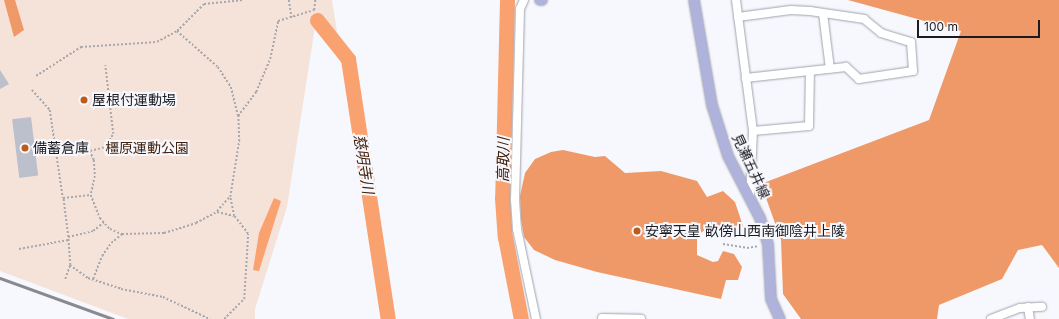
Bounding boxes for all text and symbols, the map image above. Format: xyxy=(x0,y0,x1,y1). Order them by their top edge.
scale bar xyxy=(919,12,1042,38)
text: 100 m xyxy=(924,19,958,34)
place label: 屋根付運動場 xyxy=(92,92,176,108)
marker: 屋根付運動場 xyxy=(79,95,89,105)
street label: 見瀬五井線 xyxy=(729,131,773,201)
water label: 慈明寺川 xyxy=(350,133,378,195)
water label: 高取川 xyxy=(494,137,512,183)
place label: 備蓄倉庫 xyxy=(33,140,89,156)
park label: 橿原運動公園 xyxy=(105,140,189,156)
marker: 備蓄倉庫 xyxy=(20,143,30,153)
place label: 安寧天皇 畝傍山西南御陰井上陵 xyxy=(645,223,845,239)
marker: 安寧天皇 畝傍山西南御陰井上陵 xyxy=(632,226,642,236)

